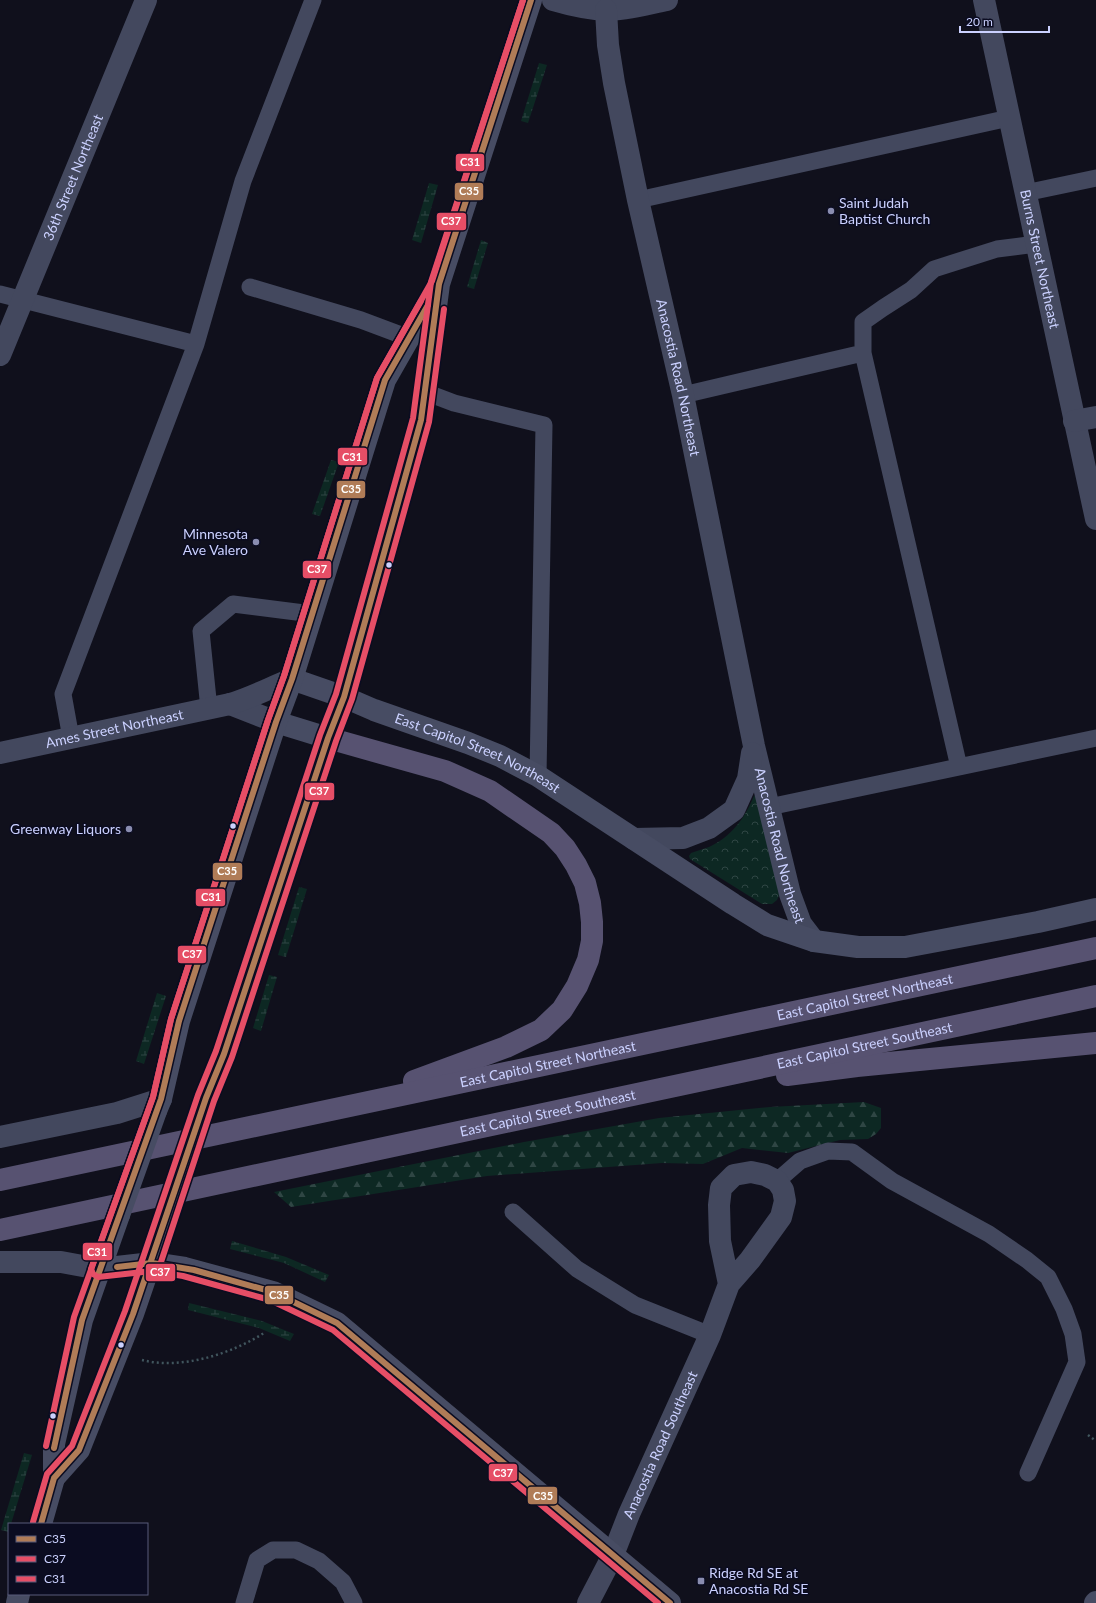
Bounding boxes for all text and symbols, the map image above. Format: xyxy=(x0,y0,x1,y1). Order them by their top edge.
scale bar xyxy=(960,8,1049,34)
text: 20 m xyxy=(966,14,993,29)
street label: 36th Street Northeast xyxy=(39,112,106,243)
line badge: C31 xyxy=(455,153,485,172)
text: C31 xyxy=(460,155,480,168)
line badge: C35 xyxy=(454,182,484,201)
text: C35 xyxy=(459,184,479,197)
street label: Burns Street Northeast xyxy=(1017,188,1064,330)
place label: Saint Judah Baptist Church xyxy=(839,194,930,227)
marker: Saint Judah Baptist Church xyxy=(826,206,836,216)
line badge: C37 xyxy=(436,212,467,231)
text: C37 xyxy=(441,214,461,227)
street label: Anacostia Road Northeast xyxy=(653,297,704,458)
line badge: C31 xyxy=(337,447,368,466)
text: C31 xyxy=(342,450,362,463)
line badge: C35 xyxy=(336,480,366,499)
text: C35 xyxy=(341,482,361,495)
place label: Minnesota Ave Valero xyxy=(183,525,248,558)
marker: Minnesota Ave Valero xyxy=(251,537,261,547)
line badge: C37 xyxy=(302,560,332,579)
unlabelled marker xyxy=(384,560,394,570)
text: C37 xyxy=(307,562,327,575)
street label: Ames Street Northeast xyxy=(44,705,185,751)
street label: East Capitol Street Northeast xyxy=(393,709,564,796)
street label: Anacostia Road Northeast xyxy=(752,766,809,926)
line badge: C37 xyxy=(304,782,335,801)
text: C37 xyxy=(309,784,329,797)
place label: Greenway Liquors xyxy=(10,820,121,837)
unlabelled marker xyxy=(228,821,238,831)
marker: Greenway Liquors xyxy=(124,824,134,834)
line badge: C35 xyxy=(212,862,243,881)
text: C35 xyxy=(217,864,237,877)
line badge: C31 xyxy=(195,888,226,907)
text: C31 xyxy=(201,890,221,903)
line badge: C37 xyxy=(177,945,207,964)
text: C37 xyxy=(182,947,202,960)
street label: East Capitol Street Northeast xyxy=(775,970,954,1023)
street label: East Capitol Street Southeast xyxy=(775,1018,954,1072)
street label: East Capitol Street Northeast xyxy=(458,1037,637,1090)
street label: East Capitol Street Southeast xyxy=(458,1086,637,1140)
line badge: C31 xyxy=(82,1242,113,1261)
text: C31 xyxy=(87,1245,107,1258)
line badge: C37 xyxy=(145,1263,176,1282)
text: C37 xyxy=(150,1265,170,1278)
line badge: C35 xyxy=(264,1285,294,1305)
text: C35 xyxy=(269,1288,289,1301)
unlabelled marker xyxy=(116,1340,126,1350)
street label: Anacostia Road Southeast xyxy=(619,1368,701,1521)
unlabelled marker xyxy=(48,1411,58,1421)
line badge: C37 xyxy=(488,1463,518,1482)
text: C37 xyxy=(493,1466,513,1479)
line badge: C35 xyxy=(527,1486,558,1505)
text: C35 xyxy=(533,1489,553,1502)
legend xyxy=(8,1523,148,1595)
text: C35 xyxy=(44,1531,66,1546)
text: C37 xyxy=(44,1551,66,1566)
place label: Ridge Rd SE at Anacostia Rd SE xyxy=(709,1564,808,1597)
text: C31 xyxy=(44,1571,66,1586)
marker: Ridge Rd SE at Anacostia Rd SE xyxy=(696,1576,706,1586)

